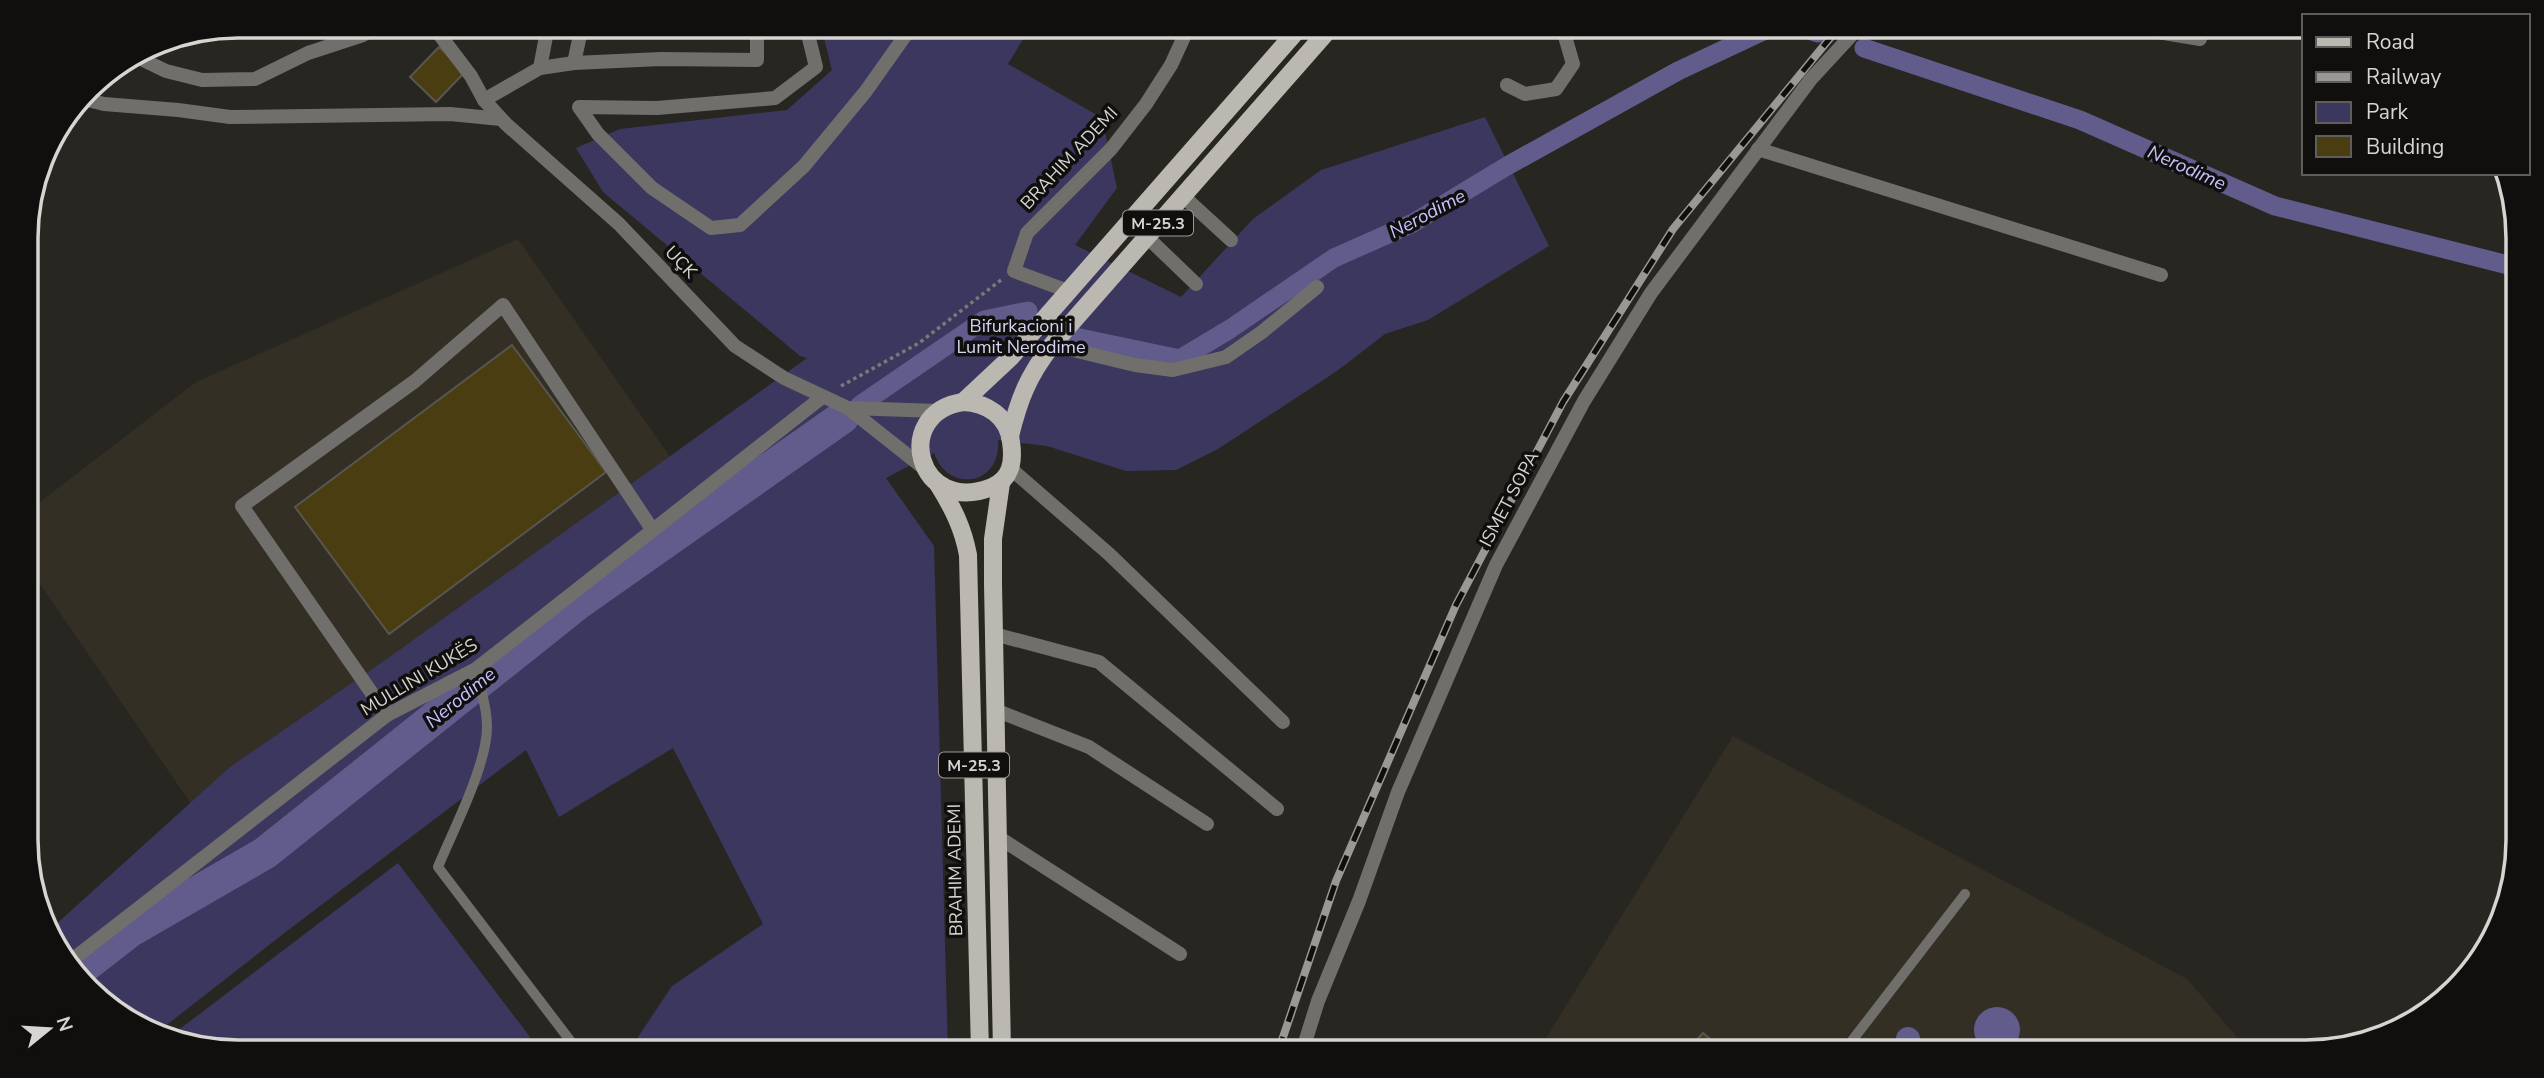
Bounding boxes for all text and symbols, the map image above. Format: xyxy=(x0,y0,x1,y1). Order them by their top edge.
legend xyxy=(2302,14,2530,175)
text: Road xyxy=(2366,28,2415,56)
text: Railway xyxy=(2366,63,2441,91)
text: Park xyxy=(2366,98,2408,126)
street label: BRAHIM ADEMI xyxy=(1015,101,1123,215)
text: Building xyxy=(2366,133,2444,161)
water label: Nerodime xyxy=(2143,139,2230,197)
water label: Nerodime xyxy=(1385,183,1470,245)
road number: M-25.3 xyxy=(1123,210,1193,236)
street label: UÇK xyxy=(660,241,703,284)
park label: Bifurkacioni i Lumit Nerodime xyxy=(956,314,1086,359)
street label: ISMET SOPA xyxy=(1474,447,1544,551)
street label: MULLINI KUKËS xyxy=(356,633,482,721)
water label: Nerodime xyxy=(420,661,501,734)
road number: M-25.3 xyxy=(939,752,1009,778)
street label: BRAHIM ADEMI xyxy=(942,804,968,936)
north arrow xyxy=(14,994,84,1064)
text: N xyxy=(50,1013,79,1035)

